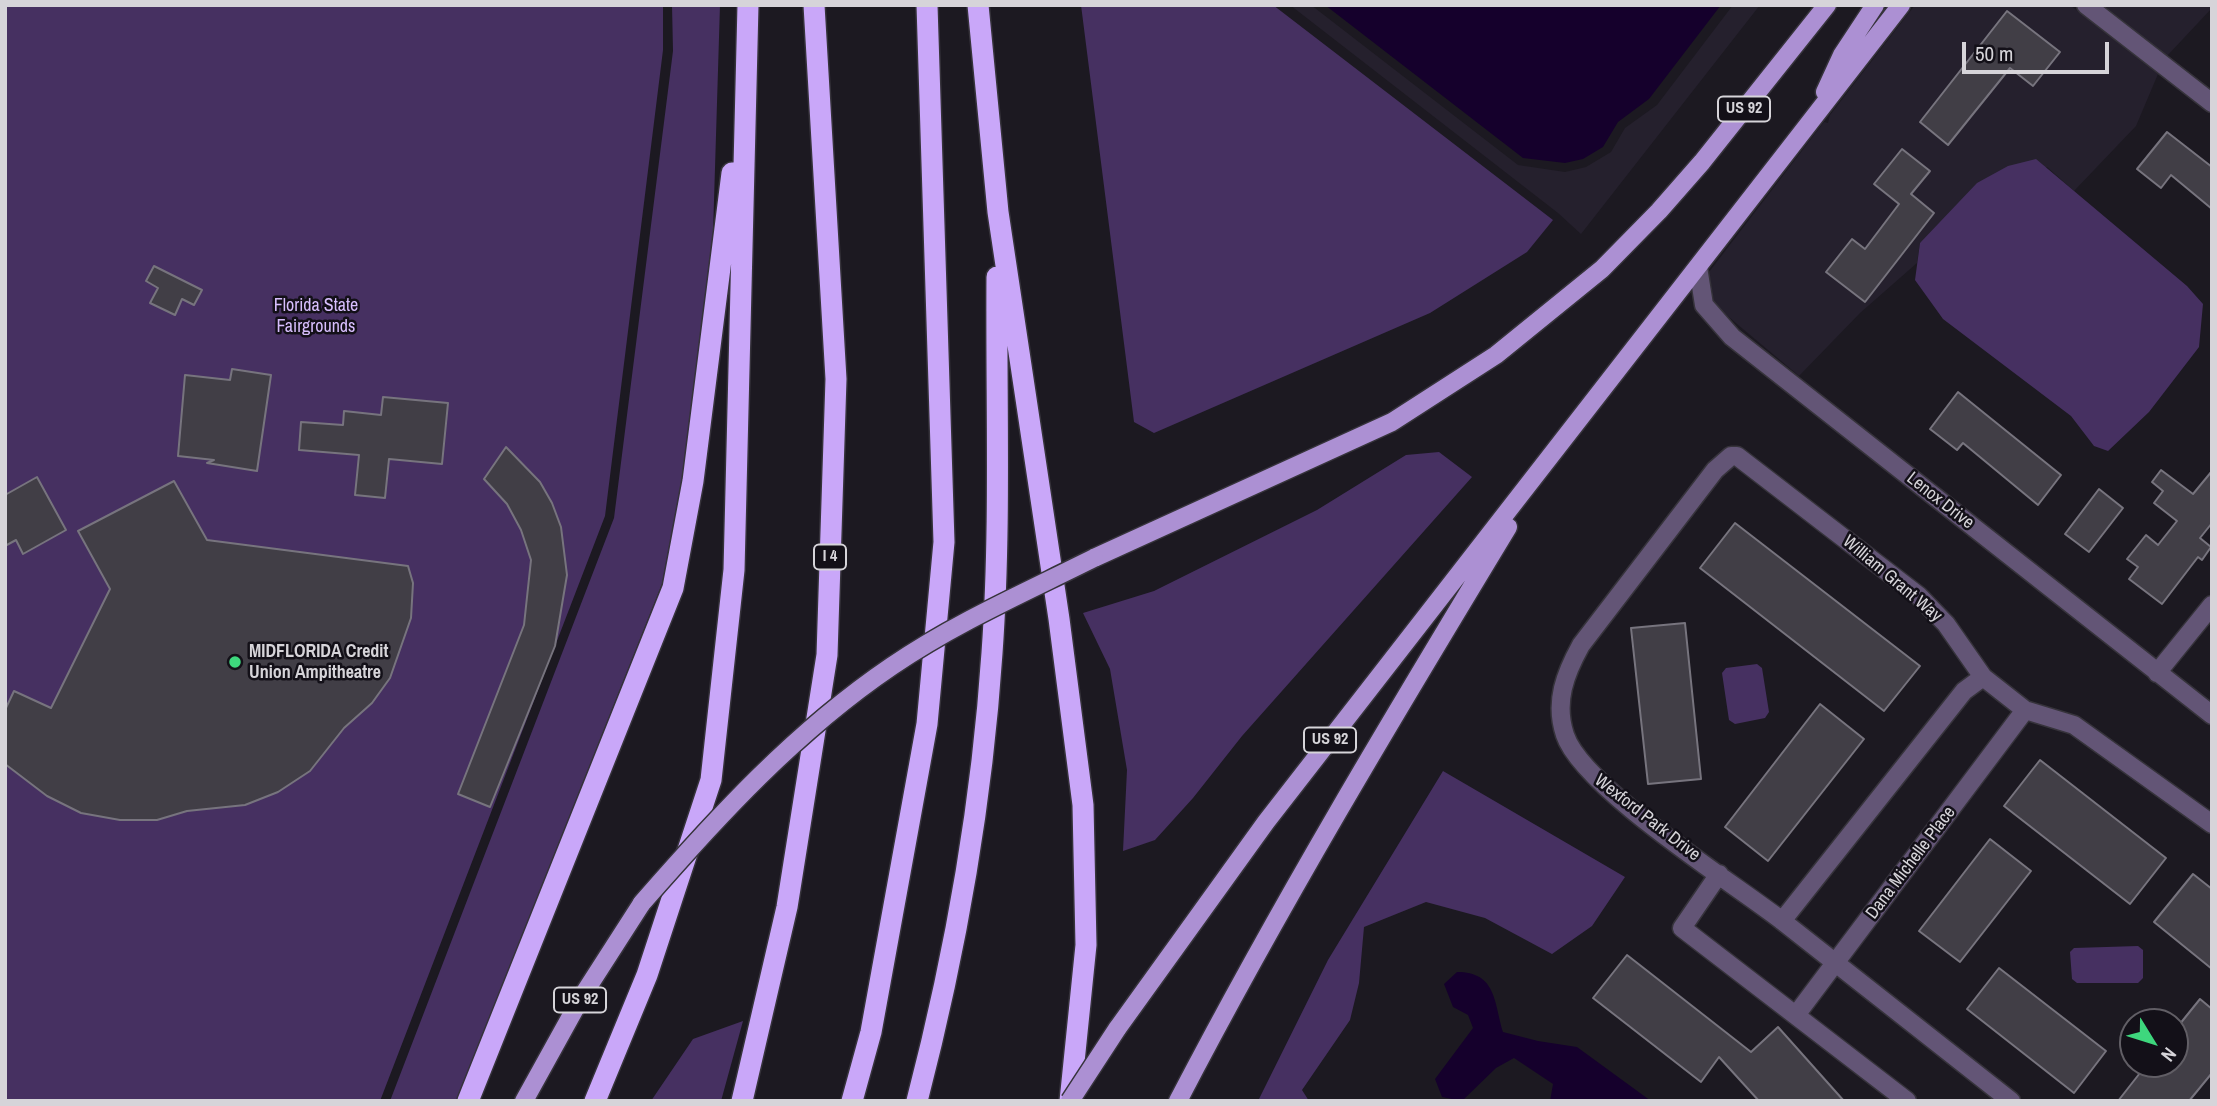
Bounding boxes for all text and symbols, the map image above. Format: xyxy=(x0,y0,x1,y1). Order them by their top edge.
scale bar xyxy=(1965,28,2112,72)
text: 50 m xyxy=(1975,39,2013,68)
road number: US 92 xyxy=(1718,96,1770,122)
park label: Florida State Fairgrounds xyxy=(274,295,358,338)
street label: Lenox Drive xyxy=(1902,468,1978,534)
street label: William Grant Way xyxy=(1838,531,1946,627)
road number: I 4 xyxy=(814,544,846,570)
place label: MIDFLORIDA Credit Union Ampitheatre xyxy=(249,641,388,684)
marker: MIDFLORIDA Credit Union Ampitheatre xyxy=(227,654,243,670)
road number: US 92 xyxy=(1304,727,1356,752)
street label: Wexford Park Drive xyxy=(1590,770,1704,866)
street label: Dana Michelle Place xyxy=(1862,802,1960,924)
road number: US 92 xyxy=(554,988,606,1012)
north arrow xyxy=(2119,1008,2189,1078)
text: N xyxy=(2155,1042,2183,1067)

